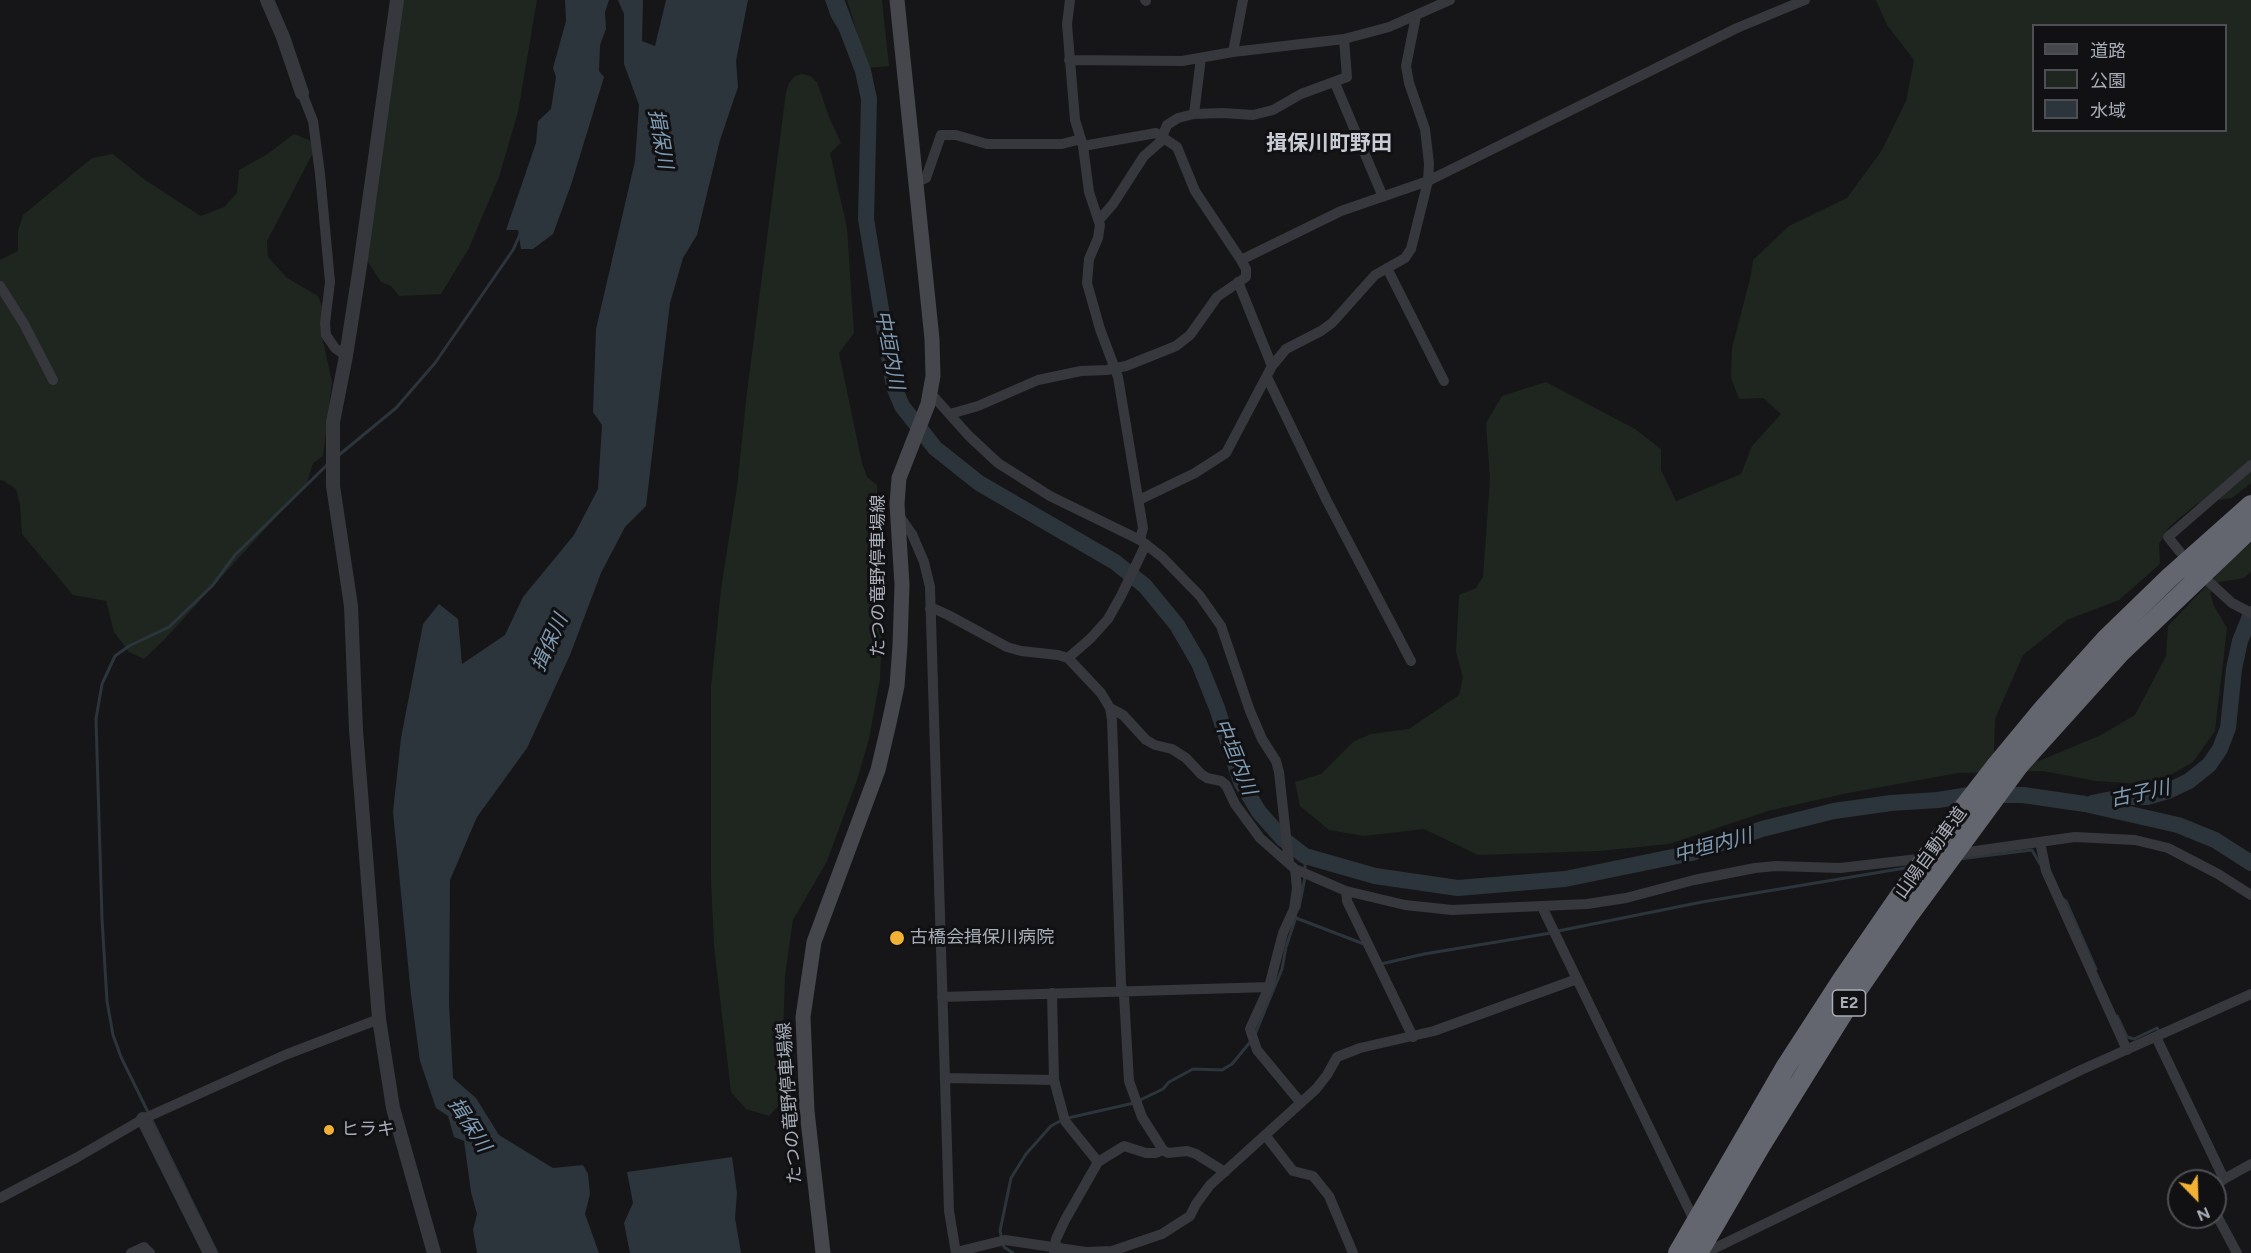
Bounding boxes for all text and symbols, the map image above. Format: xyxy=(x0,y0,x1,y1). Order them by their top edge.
legend xyxy=(2032,24,2227,132)
text: 道路 xyxy=(2090,40,2126,62)
text: 公園 xyxy=(2090,70,2126,92)
text: 水域 xyxy=(2090,100,2126,122)
water label: 揖保川 xyxy=(643,107,677,171)
district label: 揖保川町野田 xyxy=(1266,131,1392,157)
water label: 中垣内川 xyxy=(870,308,908,392)
street label: たつの竜野停車場線 xyxy=(868,495,890,657)
water label: 揖保川 xyxy=(527,611,573,675)
water label: 中垣内川 xyxy=(1209,715,1261,799)
water label: 古子川 xyxy=(2108,776,2172,812)
street label: 山陽自動車道 xyxy=(1891,803,1971,903)
water label: 中垣内川 xyxy=(1671,824,1755,868)
place label: 古橋会揖保川病院 xyxy=(910,927,1054,949)
marker: 古橋会揖保川病院 xyxy=(888,929,906,947)
road number: E2 xyxy=(1832,990,1866,1016)
street label: たつの竜野停車場線 xyxy=(774,1021,806,1185)
water label: 揖保川 xyxy=(443,1093,495,1157)
place label: ヒラキ xyxy=(341,1119,395,1141)
marker: ヒラキ xyxy=(322,1123,336,1137)
north arrow xyxy=(2167,1169,2227,1229)
text: N xyxy=(2194,1203,2213,1225)

